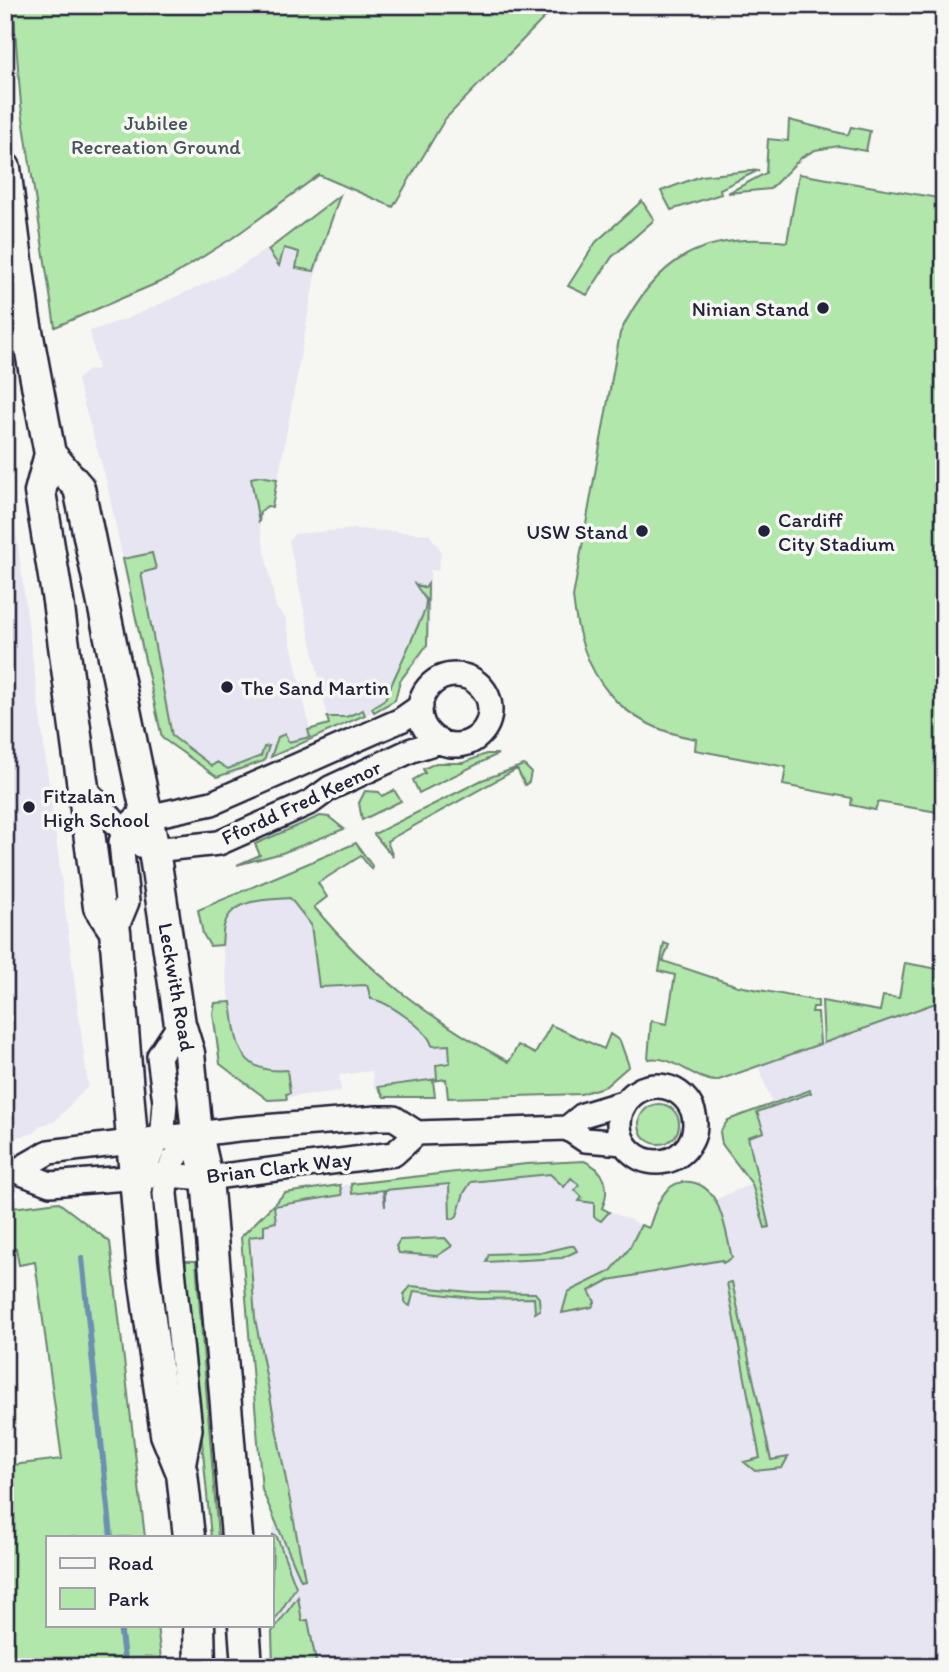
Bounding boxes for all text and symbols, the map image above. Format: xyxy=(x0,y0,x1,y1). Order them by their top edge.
park label: Jubilee Recreation Ground xyxy=(71,110,241,159)
place label: Ninian Stand xyxy=(692,296,809,321)
marker: Ninian Stand xyxy=(815,300,831,316)
place label: Cardiff City Stadium xyxy=(778,507,895,556)
place label: USW Stand xyxy=(526,519,629,544)
marker: USW Stand xyxy=(634,523,650,539)
marker: Cardiff City Stadium xyxy=(756,523,772,539)
place label: The Sand Martin xyxy=(241,675,389,700)
marker: The Sand Martin xyxy=(219,679,235,695)
street label: Ffordd Fred Keenor xyxy=(217,754,385,850)
place label: Fitzalan High School xyxy=(43,783,150,832)
marker: Fitzalan High School xyxy=(21,799,37,815)
street label: Leckwith Road xyxy=(153,921,201,1054)
street label: Brian Clark Way xyxy=(205,1146,353,1188)
legend xyxy=(46,1536,273,1626)
text: Road xyxy=(108,1550,154,1575)
text: Park xyxy=(108,1586,150,1611)

